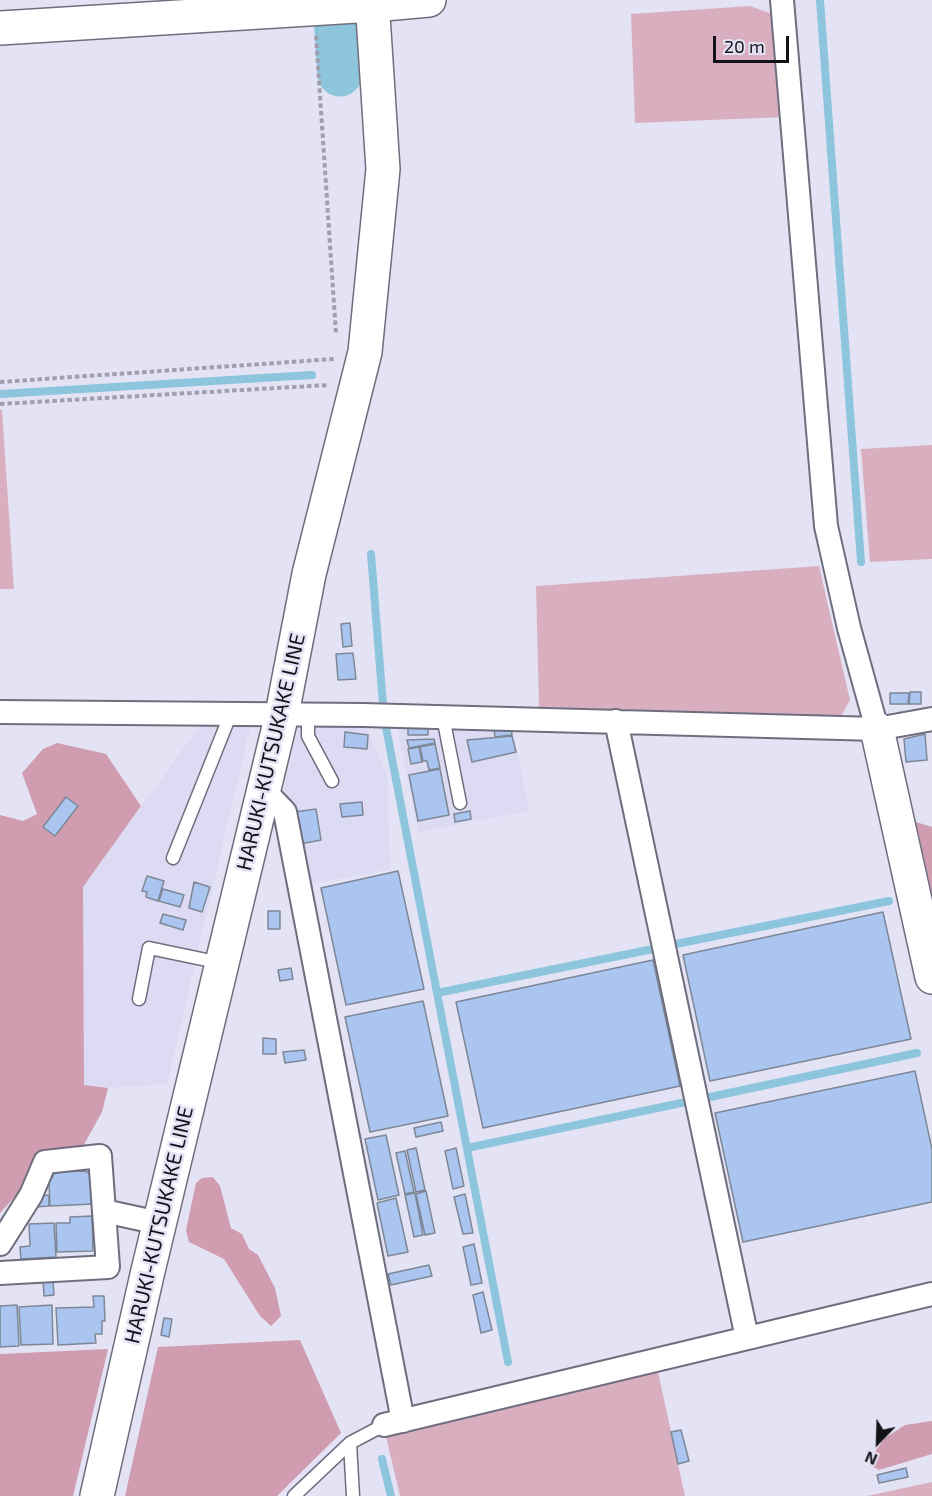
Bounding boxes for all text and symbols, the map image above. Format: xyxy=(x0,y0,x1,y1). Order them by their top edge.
scale bar xyxy=(716,24,792,62)
text: 20 m xyxy=(724,35,765,57)
street label: HARUKI-KUTSUKAKE LINE xyxy=(231,631,311,873)
street label: HARUKI-KUTSUKAKE LINE xyxy=(119,1104,199,1346)
north arrow xyxy=(848,1412,908,1472)
text: N xyxy=(862,1448,880,1470)

